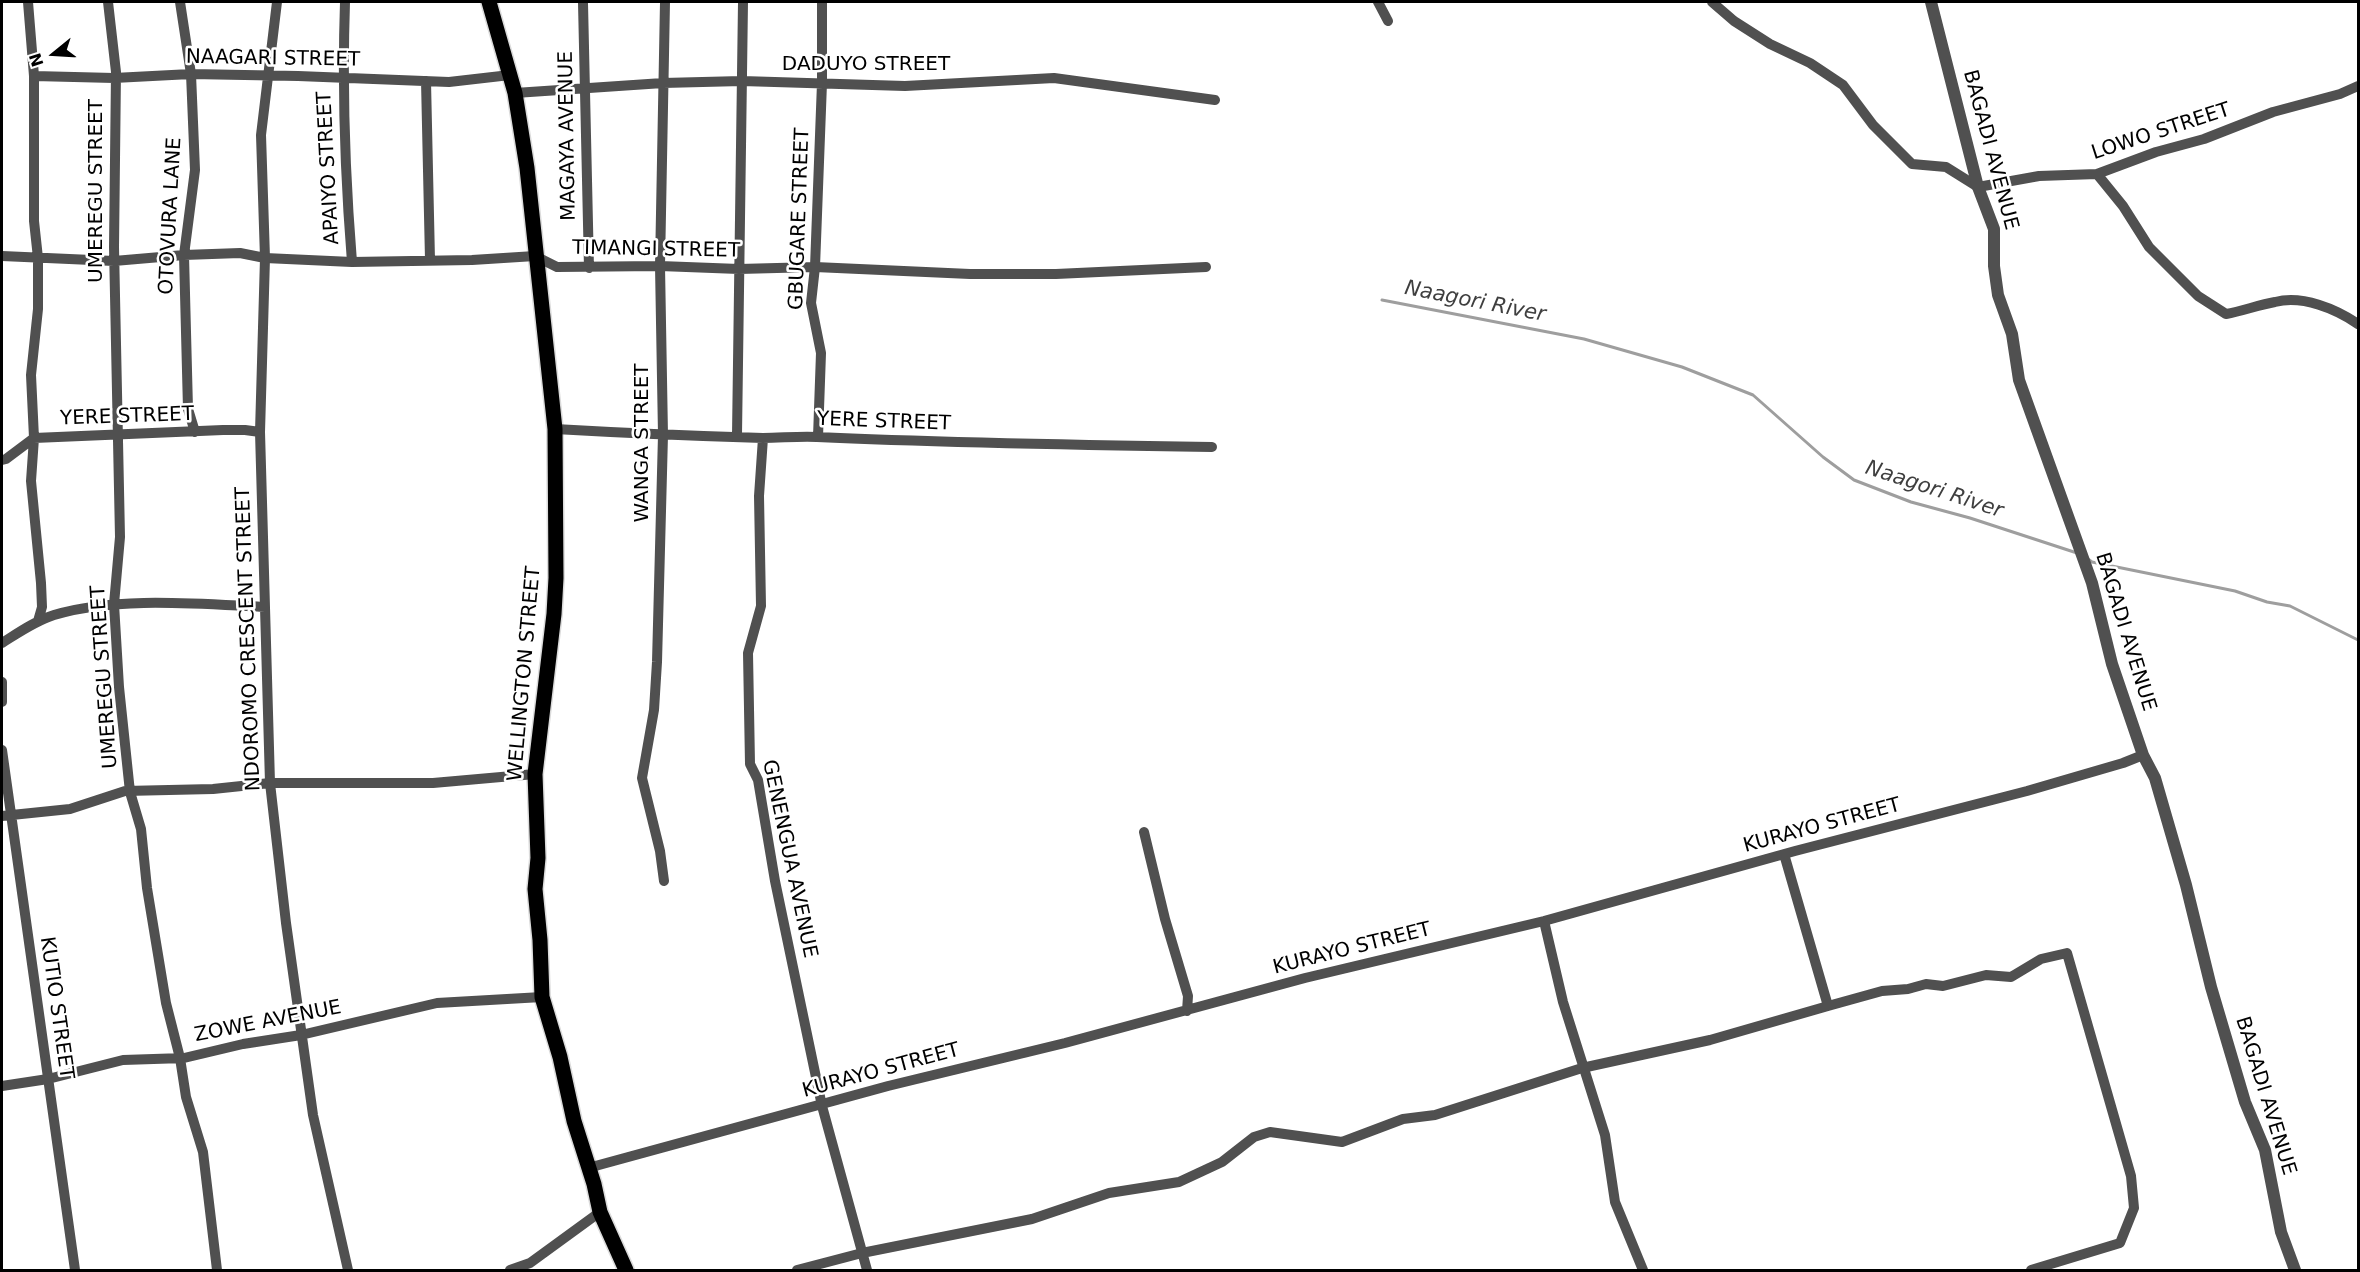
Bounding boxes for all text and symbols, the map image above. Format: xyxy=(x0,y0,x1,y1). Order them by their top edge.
north arrow xyxy=(24,24,84,84)
street label: NAAGARI STREET xyxy=(186,45,360,73)
text: N xyxy=(25,50,48,69)
street label: MAGAYA AVENUE xyxy=(555,51,581,221)
street label: DADUYO STREET xyxy=(782,53,950,77)
street label: BAGADI AVENUE xyxy=(1957,67,2023,233)
street label: APAIYO STREET xyxy=(313,91,345,245)
street label: LOWO STREET xyxy=(2089,98,2233,166)
street label: UMEREGU STREET xyxy=(85,99,109,283)
street label: GBUGARE STREET xyxy=(785,128,815,310)
street label: OTOVURA LANE xyxy=(155,137,187,295)
street label: TIMANGI STREET xyxy=(572,237,740,263)
water label: Naagori River xyxy=(1402,276,1548,328)
street label: WANGA STREET xyxy=(631,363,655,523)
street label: YERE STREET xyxy=(60,403,194,431)
street label: YERE STREET xyxy=(817,408,951,436)
water label: Naagori River xyxy=(1862,456,2006,524)
street label: NDOROMO CRESCENT STREET xyxy=(232,486,266,792)
street label: BAGADI AVENUE xyxy=(2089,550,2161,714)
street label: WELLINGTON STREET xyxy=(504,565,546,783)
street label: UMEREGU STREET xyxy=(87,584,123,770)
street label: GENENGUA AVENUE xyxy=(756,758,822,960)
street label: KURAYO STREET xyxy=(1741,793,1903,859)
street label: KURAYO STREET xyxy=(1271,918,1433,980)
street label: KUTIO STREET xyxy=(34,935,78,1081)
street label: ZOWE AVENUE xyxy=(192,996,344,1048)
street label: BAGADI AVENUE xyxy=(2229,1014,2301,1178)
street label: KURAYO STREET xyxy=(800,1038,962,1104)

